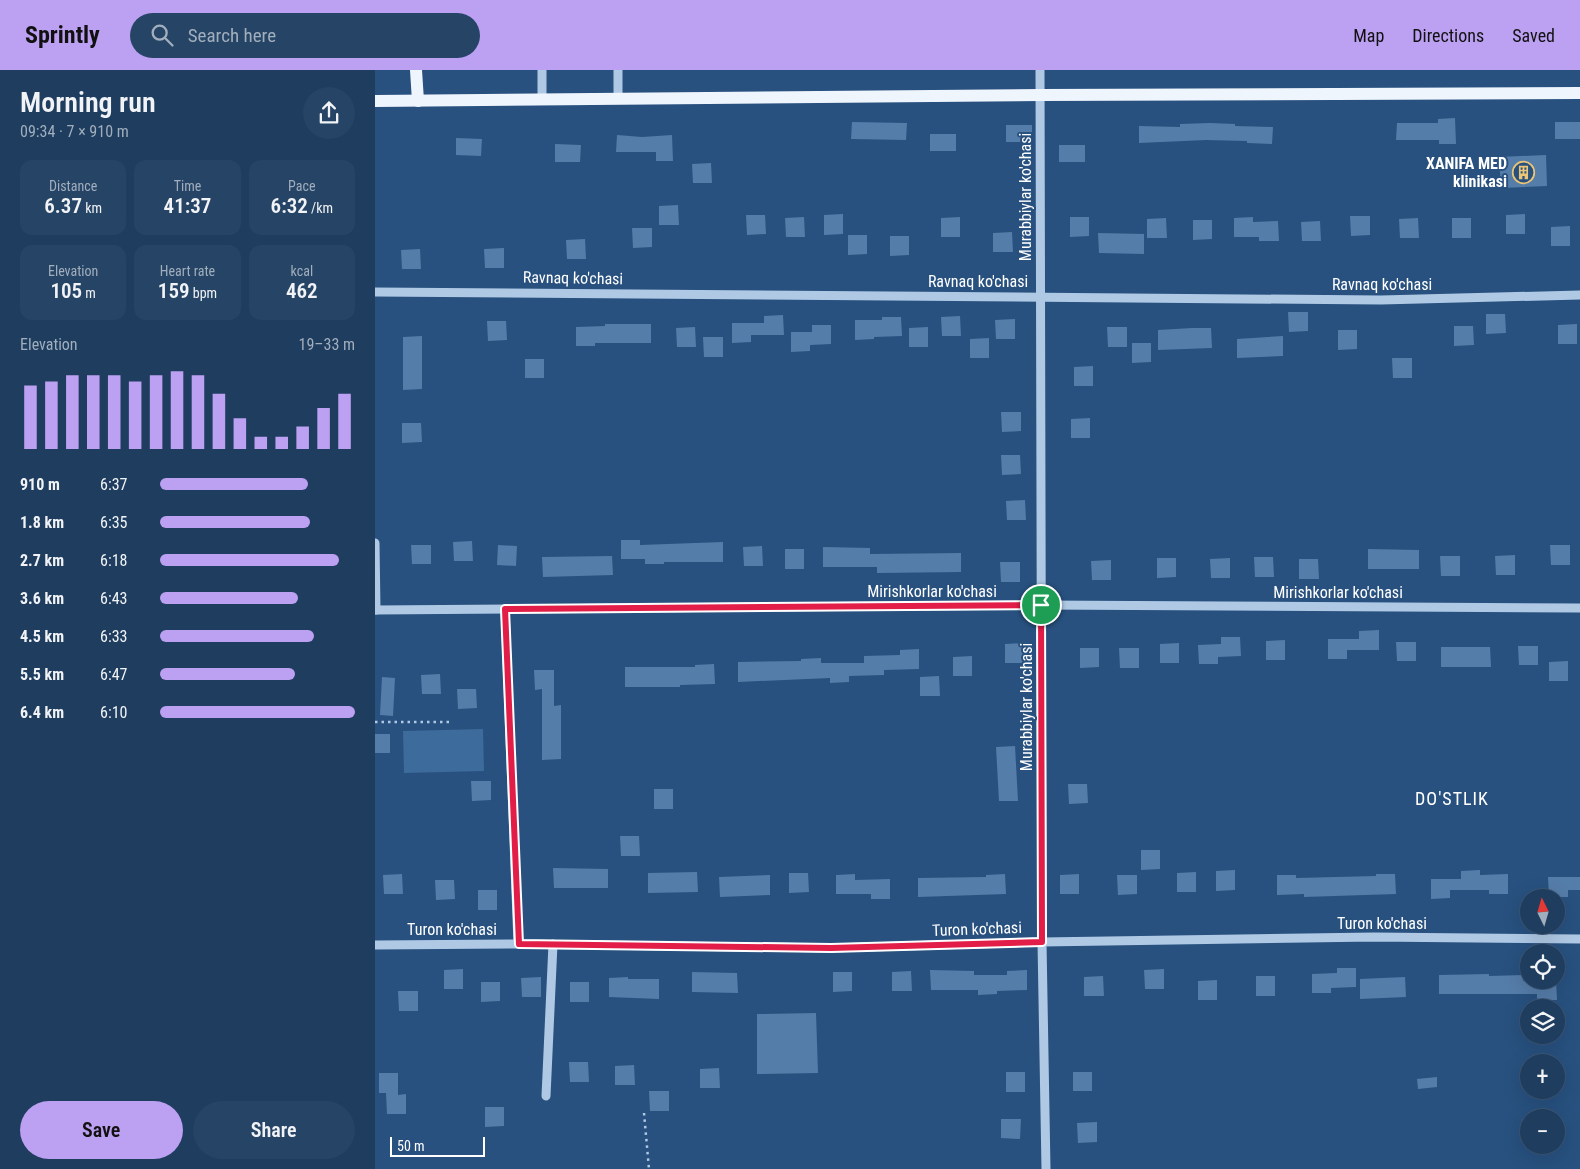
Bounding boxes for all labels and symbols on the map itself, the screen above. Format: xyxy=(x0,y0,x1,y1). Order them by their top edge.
street label: Murabbiylar ko'chasi xyxy=(1016,133,1035,261)
place label: XANIFA MED klinikasi xyxy=(1426,154,1507,191)
building icon: XANIFA MED klinikasi xyxy=(1511,160,1535,184)
street label: Ravnaq ko'chasi xyxy=(523,268,623,288)
street label: Ravnaq ko'chasi xyxy=(928,272,1028,291)
street label: Ravnaq ko'chasi xyxy=(1332,275,1432,294)
street label: Mirishkorlar ko'chasi xyxy=(867,582,997,601)
street label: Mirishkorlar ko'chasi xyxy=(1273,583,1403,602)
pin xyxy=(1020,584,1062,626)
street label: Murabbiylar ko'chasi xyxy=(1017,643,1036,771)
district label: DO'STLIK xyxy=(1415,788,1489,809)
north arrow xyxy=(1520,889,1565,934)
street label: Turon ko'chasi xyxy=(1337,914,1427,933)
street label: Turon ko'chasi xyxy=(932,918,1022,940)
street label: Turon ko'chasi xyxy=(407,920,497,939)
scale bar xyxy=(390,1134,485,1157)

